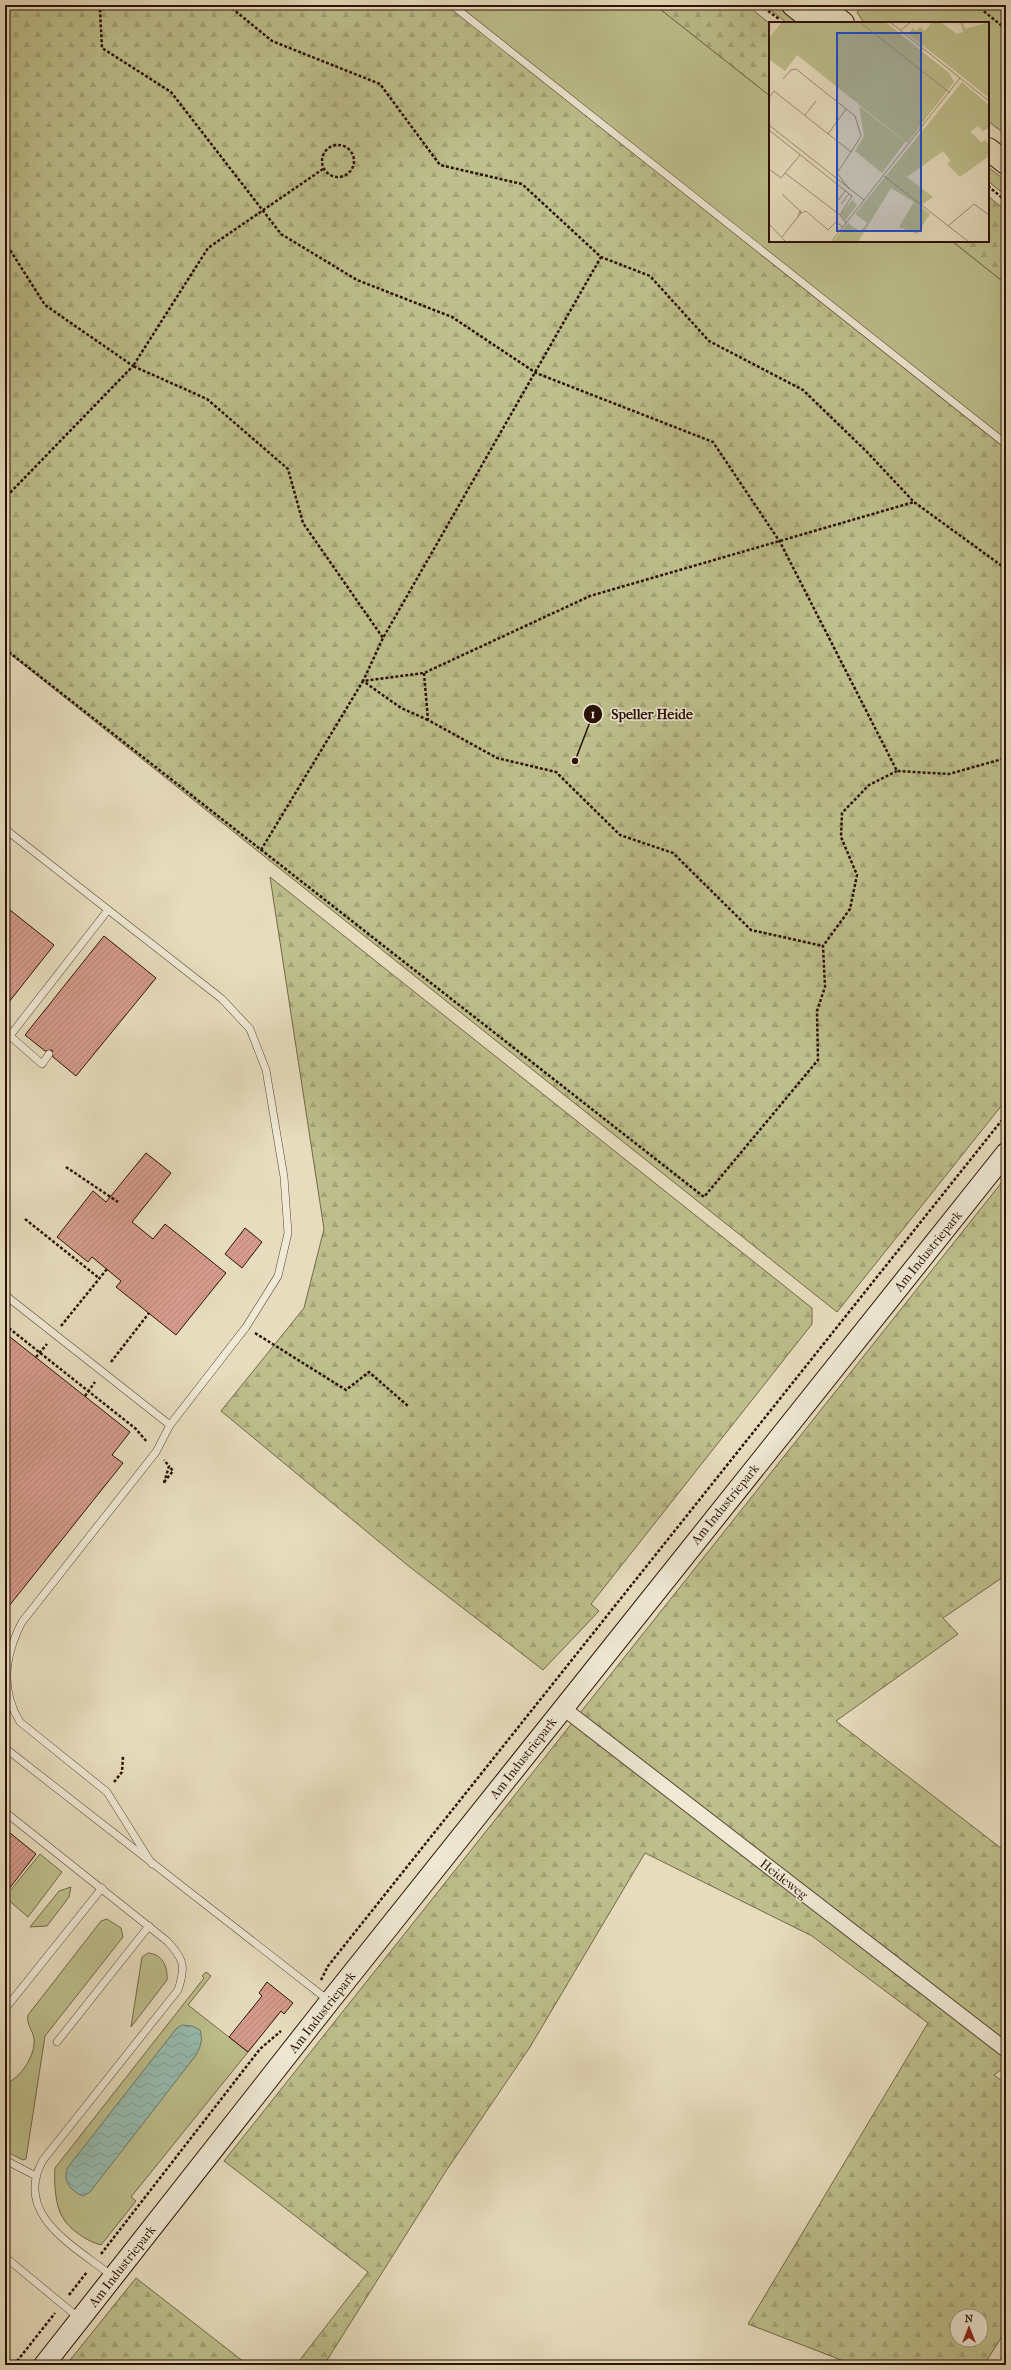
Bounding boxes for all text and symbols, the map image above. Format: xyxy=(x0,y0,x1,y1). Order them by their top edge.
inset map xyxy=(769,22,989,242)
callout: Speller Heide xyxy=(583,701,701,727)
text: Speller Heide xyxy=(611,706,693,723)
text: 1 xyxy=(591,707,595,721)
street label: Am Industriepark xyxy=(890,1207,965,1295)
street label: Am Industriepark xyxy=(687,1460,762,1548)
street label: Am Industriepark xyxy=(486,1714,560,1803)
street label: Heideweg xyxy=(757,1856,812,1903)
street label: Am Industriepark xyxy=(285,1968,359,2057)
street label: Am Industriepark xyxy=(85,2222,159,2311)
north arrow xyxy=(949,2308,989,2348)
text: N xyxy=(965,2312,974,2325)

